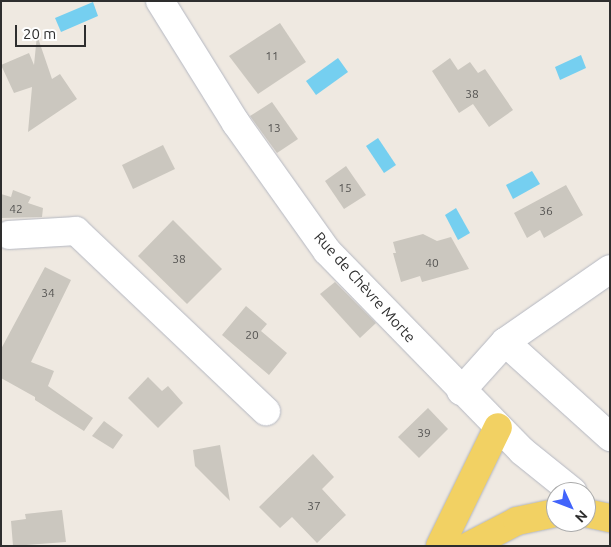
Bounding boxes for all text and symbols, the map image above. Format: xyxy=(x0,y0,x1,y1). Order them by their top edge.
scale bar xyxy=(18,15,89,47)
text: 20 m xyxy=(23,25,56,42)
house number: 11 xyxy=(265,49,279,63)
house number: 38 xyxy=(465,87,479,101)
house number: 13 xyxy=(267,121,281,135)
house number: 15 xyxy=(338,181,352,195)
house number: 42 xyxy=(9,202,23,216)
house number: 36 xyxy=(539,204,553,218)
street label: Rue de Chèvre Morte xyxy=(311,228,419,346)
house number: 38 xyxy=(172,252,186,266)
house number: 40 xyxy=(425,256,439,270)
house number: 34 xyxy=(41,286,55,300)
house number: 20 xyxy=(245,328,259,342)
house number: 39 xyxy=(417,426,431,440)
north arrow xyxy=(546,482,596,532)
house number: 37 xyxy=(307,499,321,513)
text: N xyxy=(572,507,591,526)

